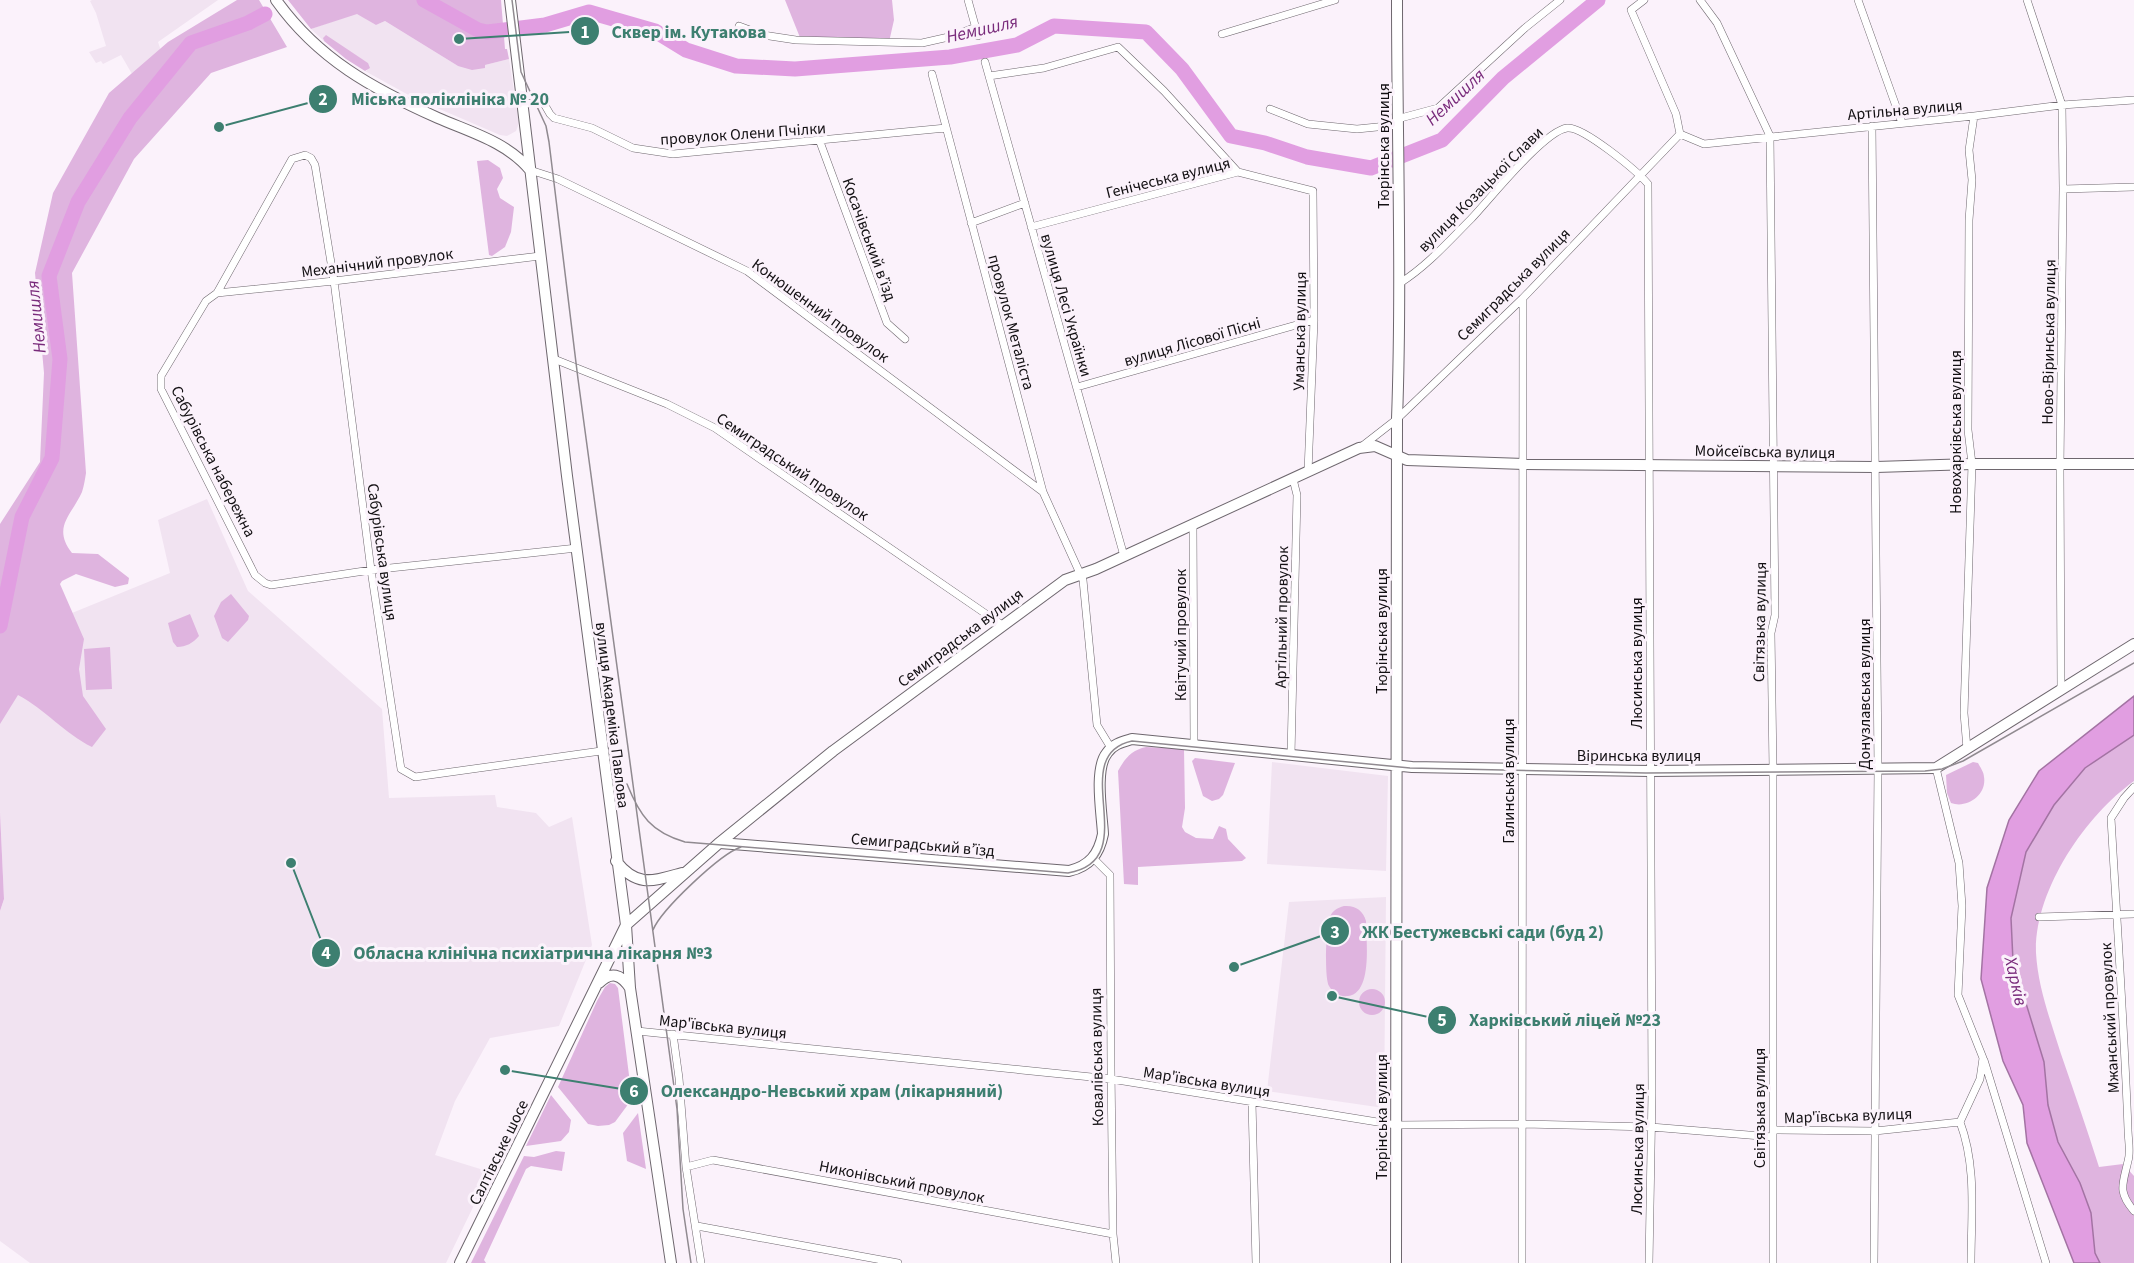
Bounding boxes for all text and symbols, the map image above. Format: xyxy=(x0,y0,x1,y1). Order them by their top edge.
water label: Немишля xyxy=(944,9,1021,50)
callout: Сквер ім. Кутакова xyxy=(570,13,779,49)
text: 1 xyxy=(580,20,590,45)
text: Сквер ім. Кутакова xyxy=(611,20,767,45)
water label: Немишля xyxy=(1420,63,1491,131)
callout: Міська поліклініка № 20 xyxy=(308,81,561,117)
street label: Тюрінська вулиця xyxy=(1373,83,1395,209)
text: 2 xyxy=(318,87,328,112)
text: Міська поліклініка № 20 xyxy=(351,87,549,112)
street label: Артільна вулиця xyxy=(1847,94,1963,126)
street label: провулок Олени Пчілки xyxy=(659,117,827,151)
street label: вулиця Козацької Слави xyxy=(1413,122,1548,257)
street label: Генічеська вулиця xyxy=(1104,152,1233,204)
street label: Косачівський в’їзд xyxy=(837,175,902,304)
street label: Семиградська вулиця xyxy=(1452,223,1575,346)
street label: вулиця Лесі Українки xyxy=(1035,231,1097,379)
street label: Механічний провулок xyxy=(300,243,454,283)
street label: провулок Металіста xyxy=(982,252,1040,392)
street label: Конюшенний провулок xyxy=(747,254,894,368)
street label: Ново-Віринська вулиця xyxy=(2037,259,2061,425)
street label: Уманська вулиця xyxy=(1288,271,1312,391)
water label: Немишля xyxy=(20,279,53,355)
street label: вулиця Лісової Пісні xyxy=(1121,312,1263,372)
street label: Новохарківська вулиця xyxy=(1945,350,1967,514)
street label: Сабурівська набережна xyxy=(165,382,261,541)
street label: Семиградський провулок xyxy=(712,408,873,526)
street label: Мойсеївська вулиця xyxy=(1694,440,1835,464)
street label: Сабурівська вулиця xyxy=(361,482,403,622)
street label: Артільний провулок xyxy=(1270,546,1294,688)
street label: Світязька вулиця xyxy=(1748,562,1772,682)
street label: Тюрінська вулиця xyxy=(1371,568,1393,694)
street label: Квітучий провулок xyxy=(1170,569,1192,701)
street label: Семиградська вулиця xyxy=(893,583,1028,692)
street label: Люсинська вулиця xyxy=(1626,597,1648,729)
street label: Донузлавська вулиця xyxy=(1854,618,1876,770)
street label: вулиця Академіка Павлова xyxy=(590,621,634,809)
street label: Галинська вулиця xyxy=(1498,718,1520,844)
street label: Віринська вулиця xyxy=(1577,745,1701,767)
street label: Семиградський в’їзд xyxy=(850,828,996,862)
callout: ЖК Бестужевські сади (буд 2) xyxy=(1320,913,1616,949)
text: 3 xyxy=(1330,920,1340,945)
text: ЖК Бестужевські сади (буд 2) xyxy=(1362,920,1604,945)
callout: Обласна клінічна психіатрична лікарня №3 xyxy=(311,935,724,971)
text: 4 xyxy=(321,941,331,966)
text: Обласна клінічна психіатрична лікарня №3 xyxy=(353,941,713,966)
street label: Мжанський провулок xyxy=(2095,942,2125,1094)
water label: Харків xyxy=(1998,953,2033,1008)
street label: Ковалівська вулиця xyxy=(1085,987,1109,1127)
callout: Харківський ліцей №23 xyxy=(1427,1002,1674,1038)
text: 5 xyxy=(1437,1008,1447,1033)
text: Харківський ліцей №23 xyxy=(1469,1008,1661,1033)
street label: Мар'ївська вулиця xyxy=(658,1009,788,1045)
street label: Світязька вулиця xyxy=(1749,1048,1771,1168)
street label: Тюрінська вулиця xyxy=(1371,1054,1393,1180)
street label: Мар'ївська вулиця xyxy=(1142,1061,1272,1103)
callout: Олександро-Невський храм (лікарняний) xyxy=(619,1073,1015,1109)
text: 6 xyxy=(629,1079,639,1104)
text: Олександро-Невський храм (лікарняний) xyxy=(661,1079,1003,1104)
street label: Люсинська вулиця xyxy=(1626,1083,1650,1215)
street label: Салтівське шосе xyxy=(464,1096,534,1209)
street label: Мар'ївська вулиця xyxy=(1783,1103,1913,1129)
street label: Никонівський провулок xyxy=(817,1155,986,1209)

